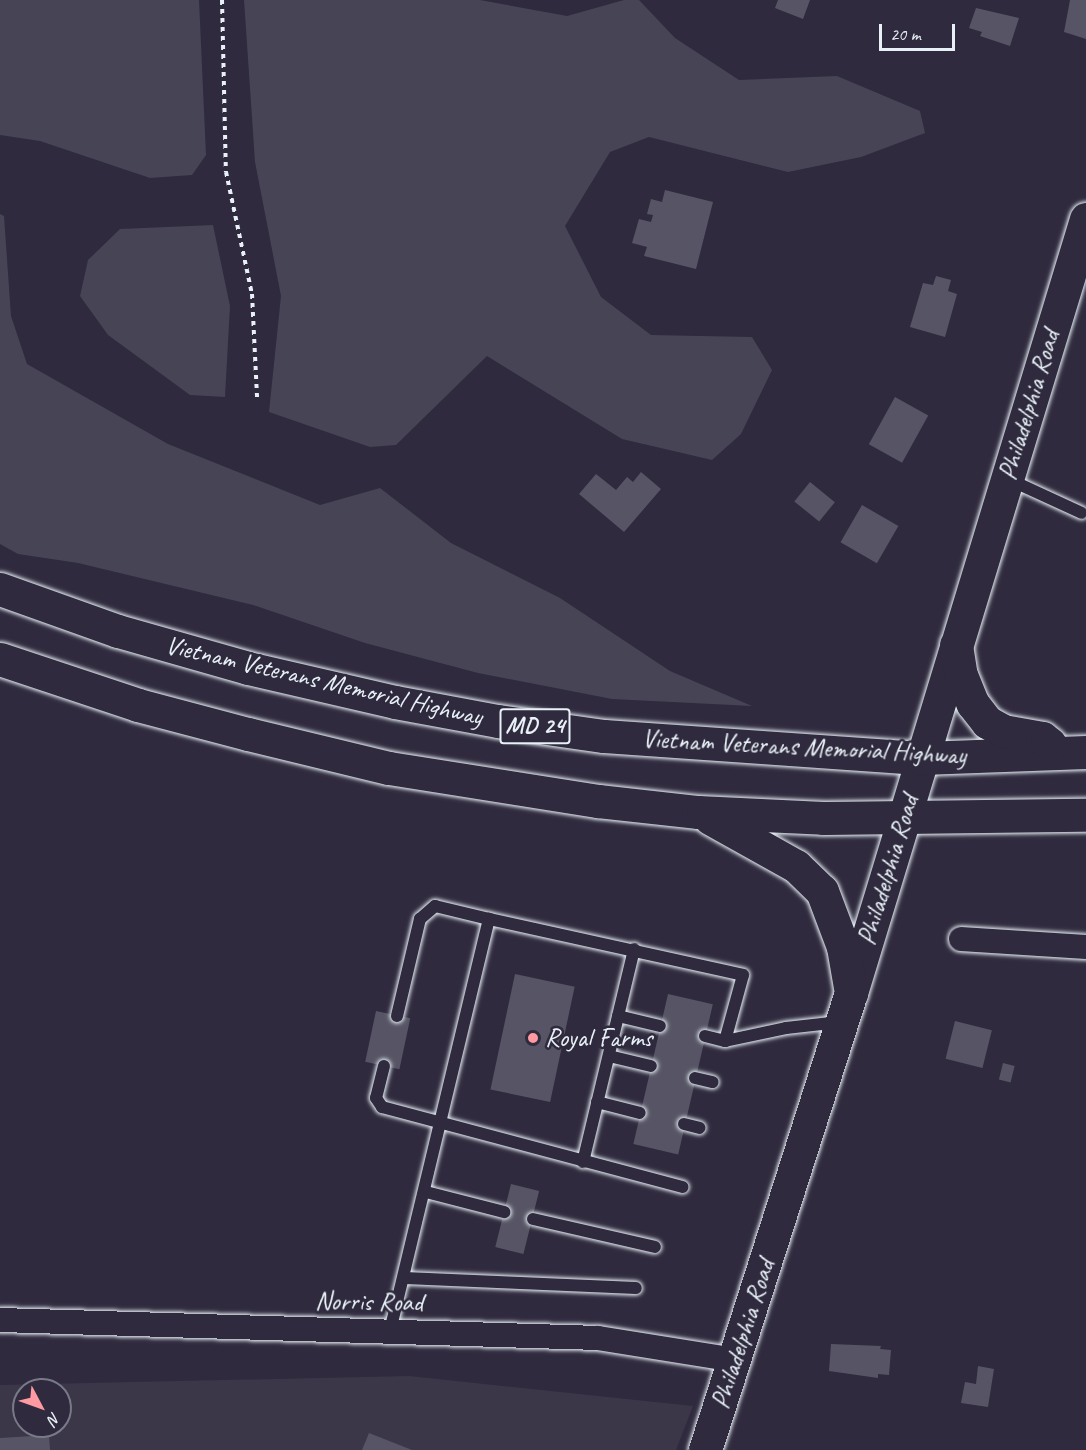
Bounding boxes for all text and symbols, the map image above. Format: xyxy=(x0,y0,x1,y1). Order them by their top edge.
scale bar xyxy=(882,12,958,50)
text: 20 m xyxy=(890,23,921,45)
street label: Philadelphia Road xyxy=(992,327,1066,483)
street label: Vietnam Veterans Memorial Highway xyxy=(163,629,485,733)
road number: MD 24 xyxy=(499,705,571,747)
street label: Vietnam Veterans Memorial Highway xyxy=(642,723,966,771)
street label: Philadelphia Road xyxy=(851,792,925,948)
place label: Royal Farms xyxy=(545,1022,654,1054)
marker: Royal Farms xyxy=(526,1031,540,1045)
street label: Philadelphia Road xyxy=(704,1256,782,1412)
street label: Norris Road xyxy=(315,1285,423,1319)
north arrow xyxy=(12,1378,72,1438)
text: N xyxy=(43,1408,65,1429)

